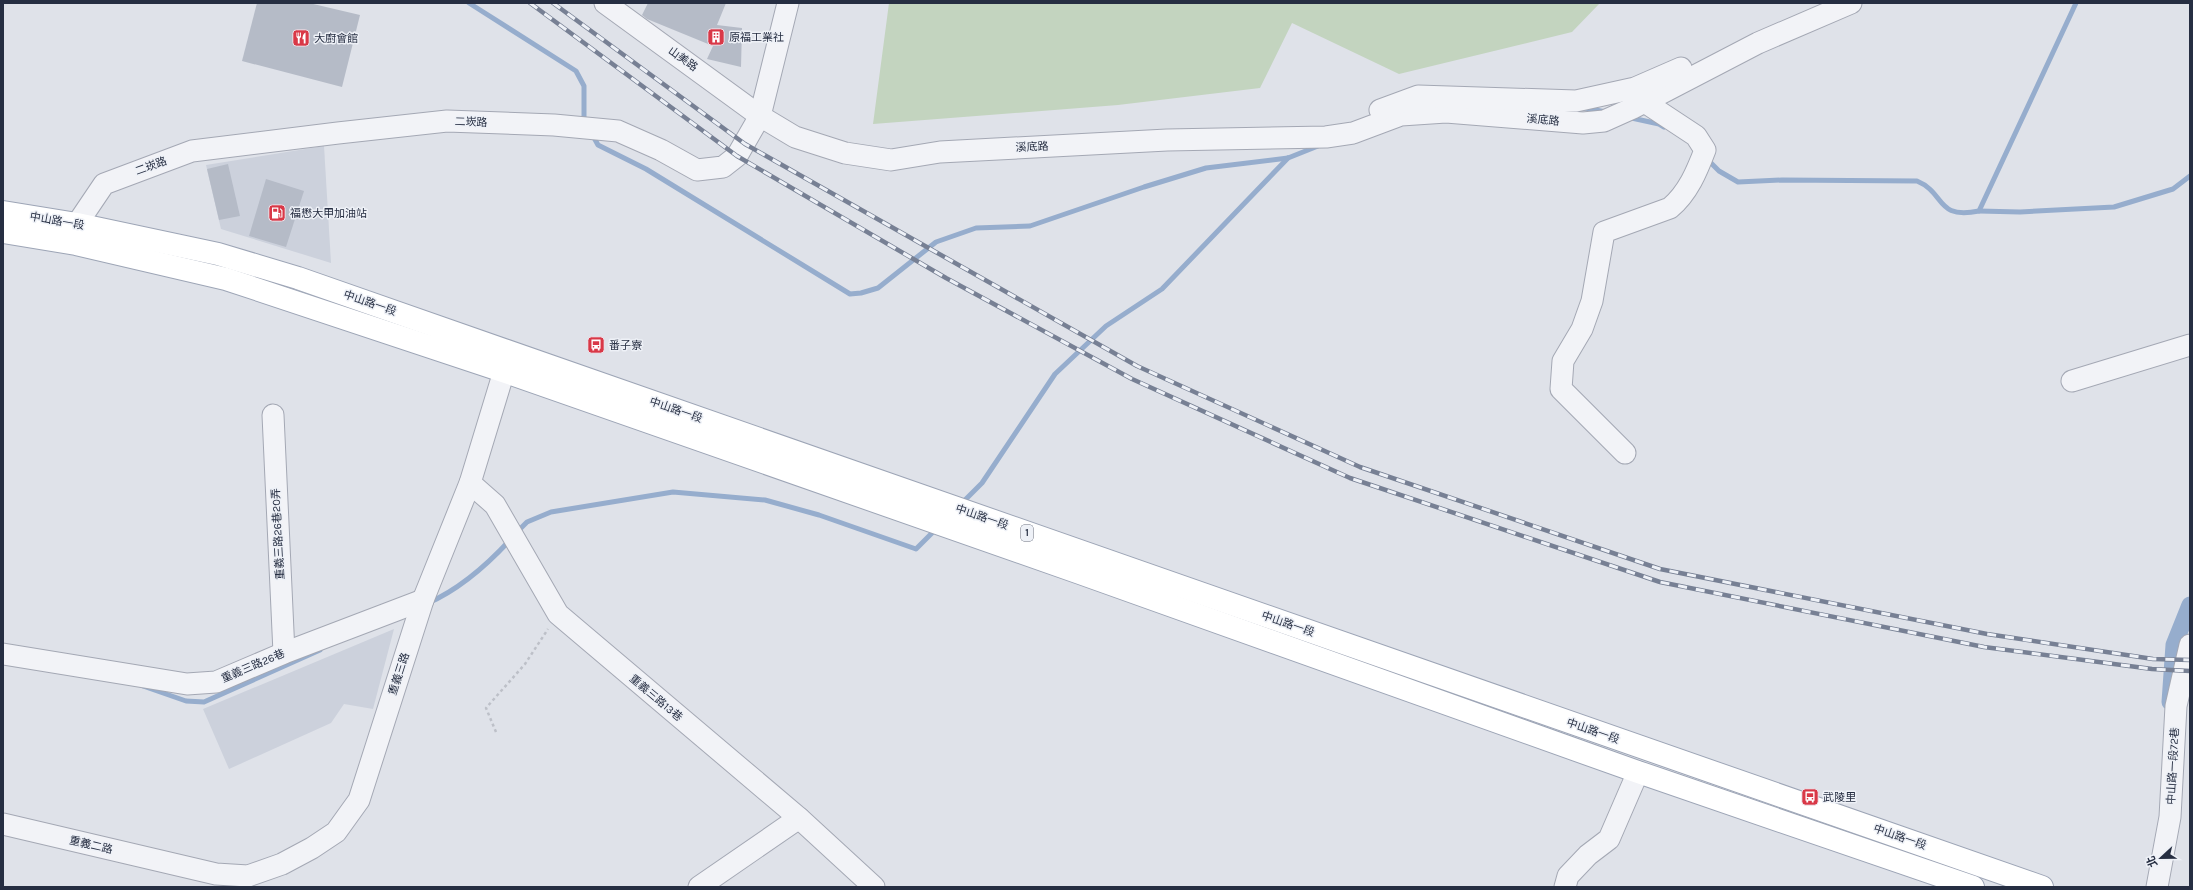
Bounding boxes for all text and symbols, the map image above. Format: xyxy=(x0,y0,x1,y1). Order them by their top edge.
building icon: 原福工業社 xyxy=(706,27,726,47)
restaurant icon: 大廚會館 xyxy=(291,28,311,48)
place label: 原福工業社 xyxy=(729,31,784,44)
place label: 大廚會館 xyxy=(314,32,358,45)
street label: 山美路 xyxy=(666,44,700,74)
street label: 溪底路 xyxy=(1526,112,1560,128)
street label: 二崁路 xyxy=(454,115,488,129)
street label: 溪底路 xyxy=(1015,140,1049,154)
street label: 二崁路 xyxy=(133,154,169,178)
fuel station icon: 福懋大甲加油站 xyxy=(267,203,287,223)
place label: 福懋大甲加油站 xyxy=(290,207,367,220)
street label: 中山路一段 xyxy=(29,210,85,232)
street label: 中山路一段 xyxy=(342,288,398,318)
bus stop icon: 番子寮 xyxy=(586,335,606,355)
place label: 番子寮 xyxy=(609,339,642,352)
street label: 中山路一段 xyxy=(648,395,704,425)
street label: 重義三路26巷20弄 xyxy=(269,488,287,580)
street label: 中山路一段 xyxy=(954,502,1010,532)
road number: 1 xyxy=(1021,525,1033,541)
street label: 中山路一段 xyxy=(1260,609,1316,639)
street label: 重義三路26巷 xyxy=(219,647,287,685)
street label: 重義三路 xyxy=(386,651,412,697)
street label: 重義三路13巷 xyxy=(627,672,685,724)
street label: 中山路一段 xyxy=(1565,716,1621,746)
street label: 中山路一段72巷 xyxy=(2164,727,2182,805)
bus stop icon: 武陵里 xyxy=(1800,787,1820,807)
place label: 武陵里 xyxy=(1823,791,1856,804)
street label: 中山路一段 xyxy=(1872,822,1928,852)
street label: 重義二路 xyxy=(68,834,114,856)
north arrow xyxy=(2141,838,2181,878)
text: 北 xyxy=(2144,854,2160,869)

